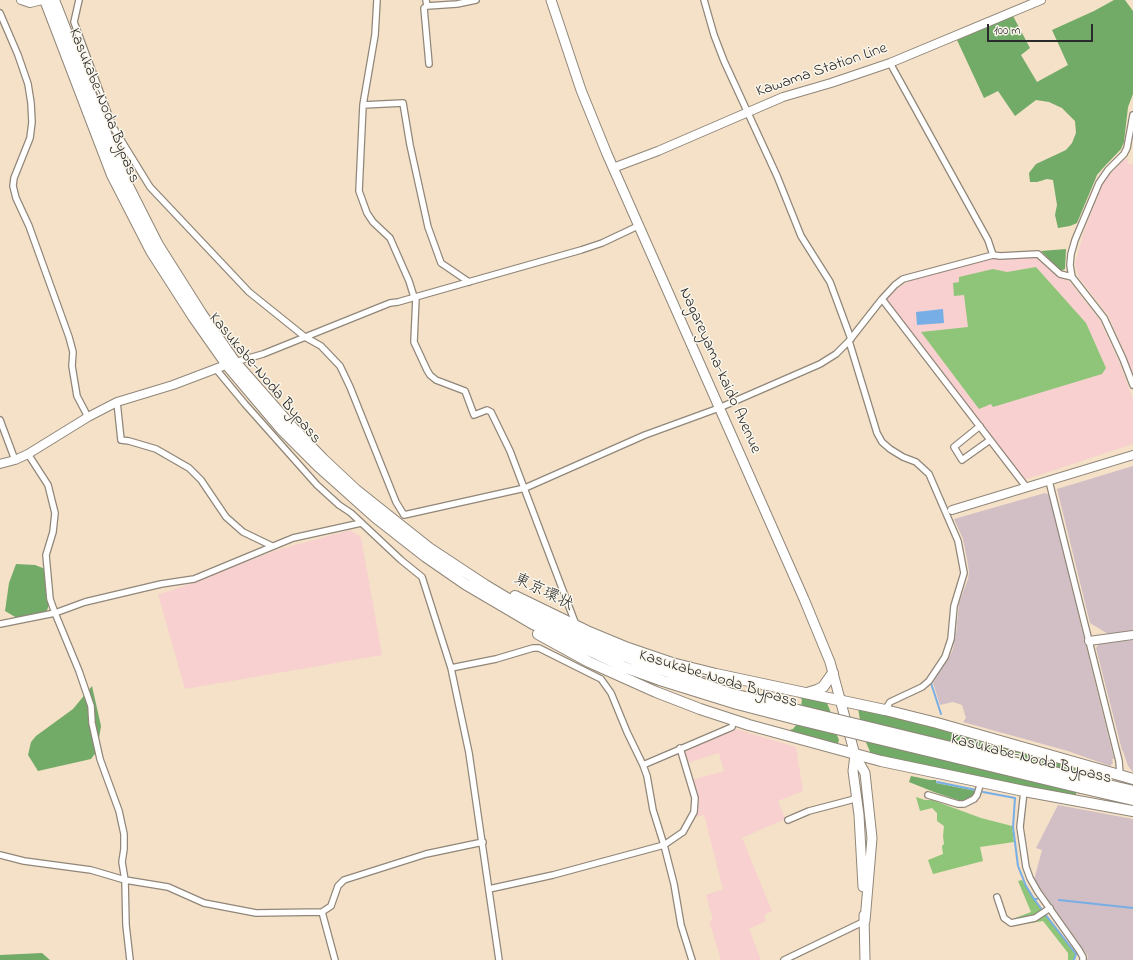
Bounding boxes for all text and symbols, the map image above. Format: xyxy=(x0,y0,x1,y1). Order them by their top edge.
scale bar xyxy=(989,16,1095,42)
text: 100 m xyxy=(994,22,1021,40)
street label: Kasukabe-Noda Bypass xyxy=(63,26,143,186)
street label: Kawama Station Line xyxy=(754,40,890,102)
street label: Nagareyama-kaido Avenue xyxy=(674,285,764,457)
street label: Kasukabe-Noda Bypass xyxy=(204,310,324,448)
street label: 東京環状 xyxy=(510,570,576,616)
street label: Kasukabe-Noda Bypass xyxy=(636,647,800,713)
street label: Kasukabe-Noda Bypass xyxy=(949,731,1113,789)

